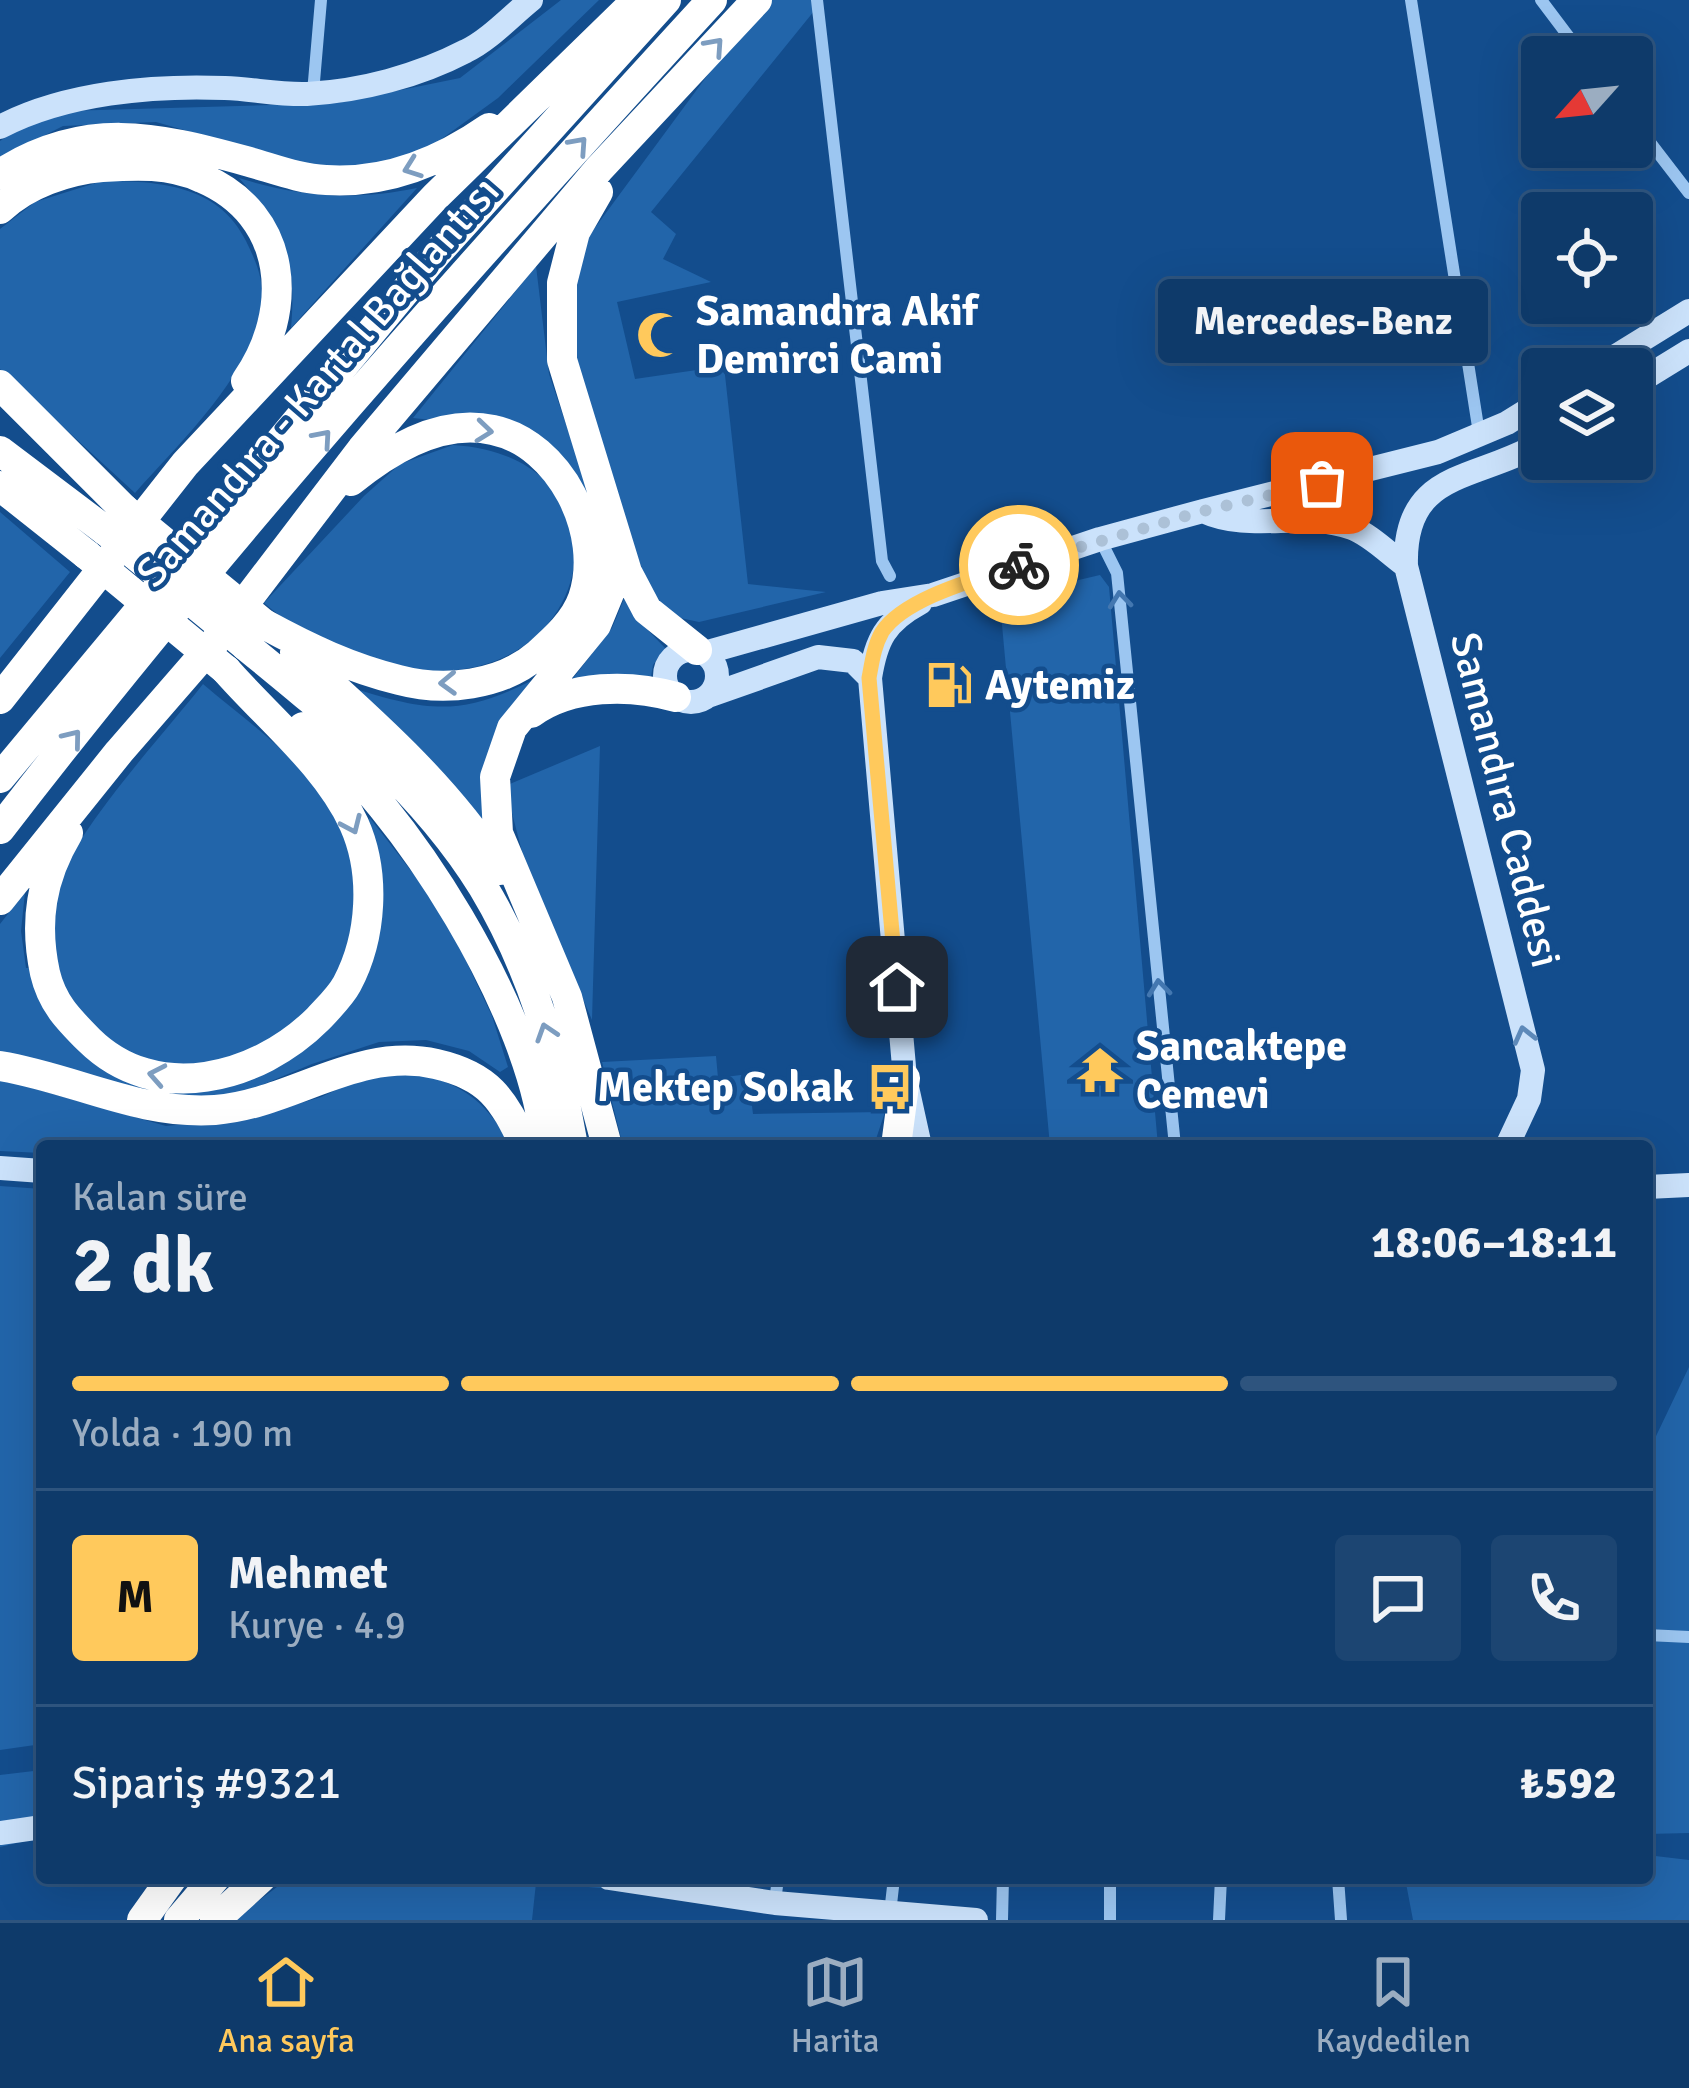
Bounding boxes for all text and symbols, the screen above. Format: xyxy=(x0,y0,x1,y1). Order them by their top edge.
north arrow xyxy=(1521,36,1653,168)
map controls xyxy=(1521,36,1653,480)
one-way arrow xyxy=(701,38,722,60)
one-way arrow xyxy=(565,137,587,158)
one-way arrow xyxy=(402,154,423,178)
street label: Samandıra - Kartal Bağlantısı xyxy=(126,166,510,598)
button: locate xyxy=(1521,192,1653,324)
callout: Mercedes-Benz xyxy=(1157,279,1487,363)
place label: Samandıra Akif Demirci Cami xyxy=(696,286,979,385)
text: Mercedes-Benz xyxy=(1194,297,1452,345)
mosque icon: Samandıra Akif Demirci Cami xyxy=(635,310,685,360)
button: layers xyxy=(1521,348,1653,480)
one-way arrow xyxy=(474,418,493,444)
one-way arrow xyxy=(309,431,330,452)
pin xyxy=(1271,432,1373,534)
icon: bag xyxy=(1289,450,1355,516)
courier xyxy=(959,505,1079,625)
icon: bike xyxy=(986,532,1052,598)
one-way arrow xyxy=(1108,590,1133,609)
street label: Samandıra Caddesi xyxy=(1439,627,1571,973)
fuel station icon: Aytemiz xyxy=(924,660,974,710)
place label: Aytemiz xyxy=(985,660,1135,711)
one-way arrow xyxy=(438,670,457,696)
one-way arrow xyxy=(58,729,80,751)
one-way arrow xyxy=(337,813,361,834)
pin xyxy=(846,936,948,1038)
icon: home xyxy=(864,954,930,1020)
one-way arrow xyxy=(1147,978,1172,997)
place label: Sancaktepe Cemevi xyxy=(1136,1021,1347,1120)
one-way arrow xyxy=(535,1022,560,1043)
one-way arrow xyxy=(1513,1026,1538,1046)
temple icon: Sancaktepe Cemevi xyxy=(1075,1045,1125,1095)
place label: Mektep Sokak xyxy=(597,1062,854,1113)
bus stop icon: Mektep Sokak xyxy=(865,1062,915,1112)
one-way arrow xyxy=(147,1063,167,1089)
text: Kalan süre xyxy=(72,1173,248,1221)
text: 18:06–18:11 xyxy=(1371,1215,1617,1270)
text: 2 dk xyxy=(72,1218,214,1314)
text: Yolda · 190 m xyxy=(72,1409,293,1457)
button: chat xyxy=(1335,1535,1461,1661)
button: phone xyxy=(1491,1535,1617,1661)
text: Mehmet xyxy=(228,1546,388,1601)
text: M xyxy=(116,1570,154,1625)
text: Kurye · 4.9 xyxy=(228,1601,406,1649)
text: Sipariş #9321 xyxy=(72,1756,341,1811)
text: ₺592 xyxy=(1520,1756,1617,1811)
tab: Ana sayfa xyxy=(218,1949,355,2062)
tab: Harita xyxy=(791,1949,880,2062)
tab: Kaydedilen xyxy=(1316,1949,1471,2062)

